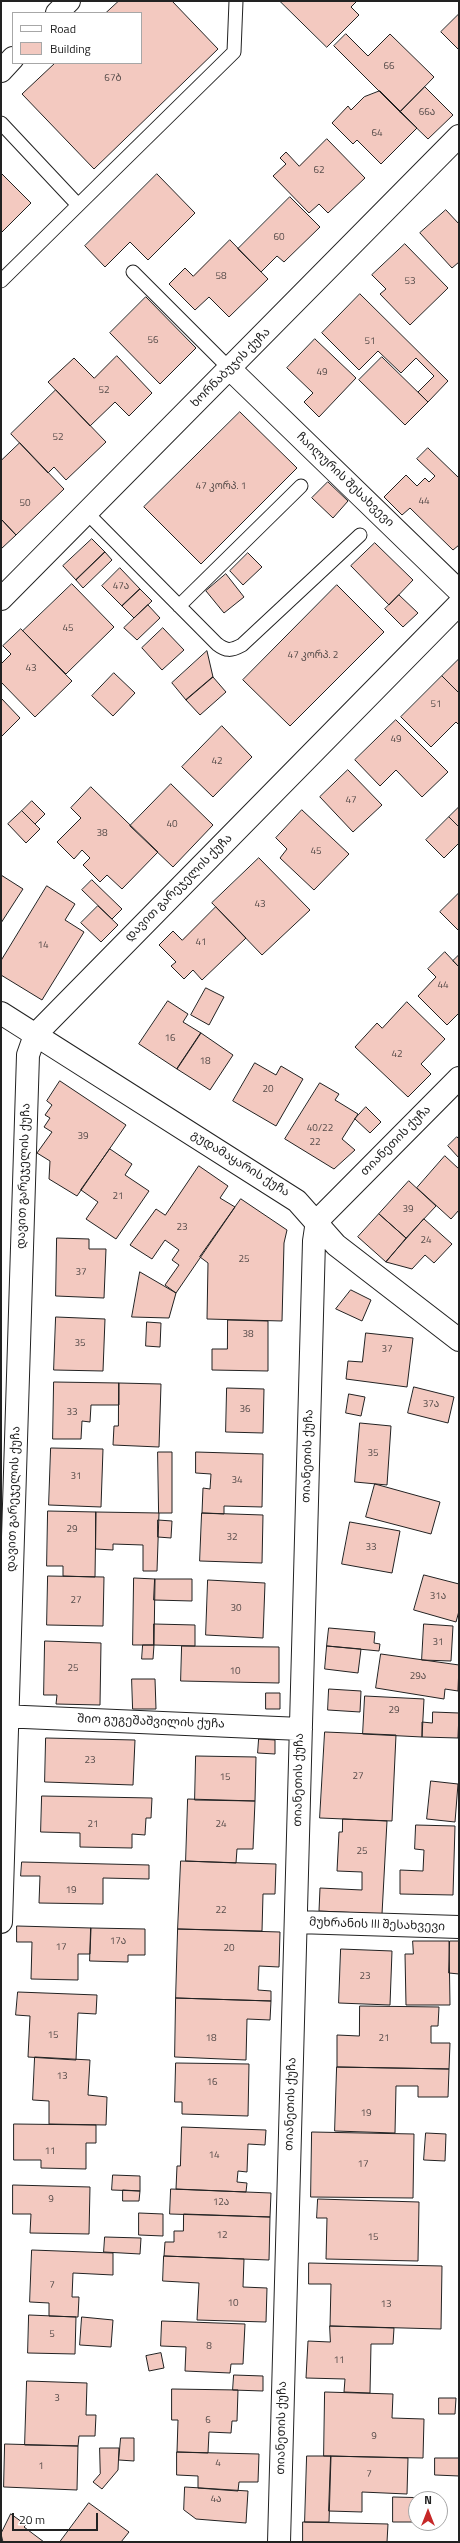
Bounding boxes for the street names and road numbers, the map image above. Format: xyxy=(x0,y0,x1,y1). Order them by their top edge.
street label: ხორნაბუჯის ქუჩა xyxy=(188,325,274,411)
street label: ჩაილურის შესახვევი xyxy=(293,430,397,530)
street label: დავით გარეჯელის ქუჩა xyxy=(122,831,236,945)
street label: დავით გარეჯელის ქუჩა xyxy=(14,1103,34,1249)
street label: თიანეთის ქუჩა xyxy=(358,1103,434,1179)
street label: გუდამაყარის ქუჩა xyxy=(188,1128,292,1200)
street label: თიანეთის ქუჩა xyxy=(299,1409,317,1503)
street label: დავით გარეჯელის ქუჩა xyxy=(4,1426,24,1572)
street label: შიო გუგეშაშვილის ქუჩა xyxy=(77,1712,225,1732)
street label: თიანეთის ქუჩა xyxy=(291,1733,307,1827)
street label: მუხრანის III შესახვევი xyxy=(309,1915,445,1935)
street label: თიანეთის ქუჩა xyxy=(282,2057,300,2151)
street label: თიანეთის ქუჩა xyxy=(274,2381,290,2475)

